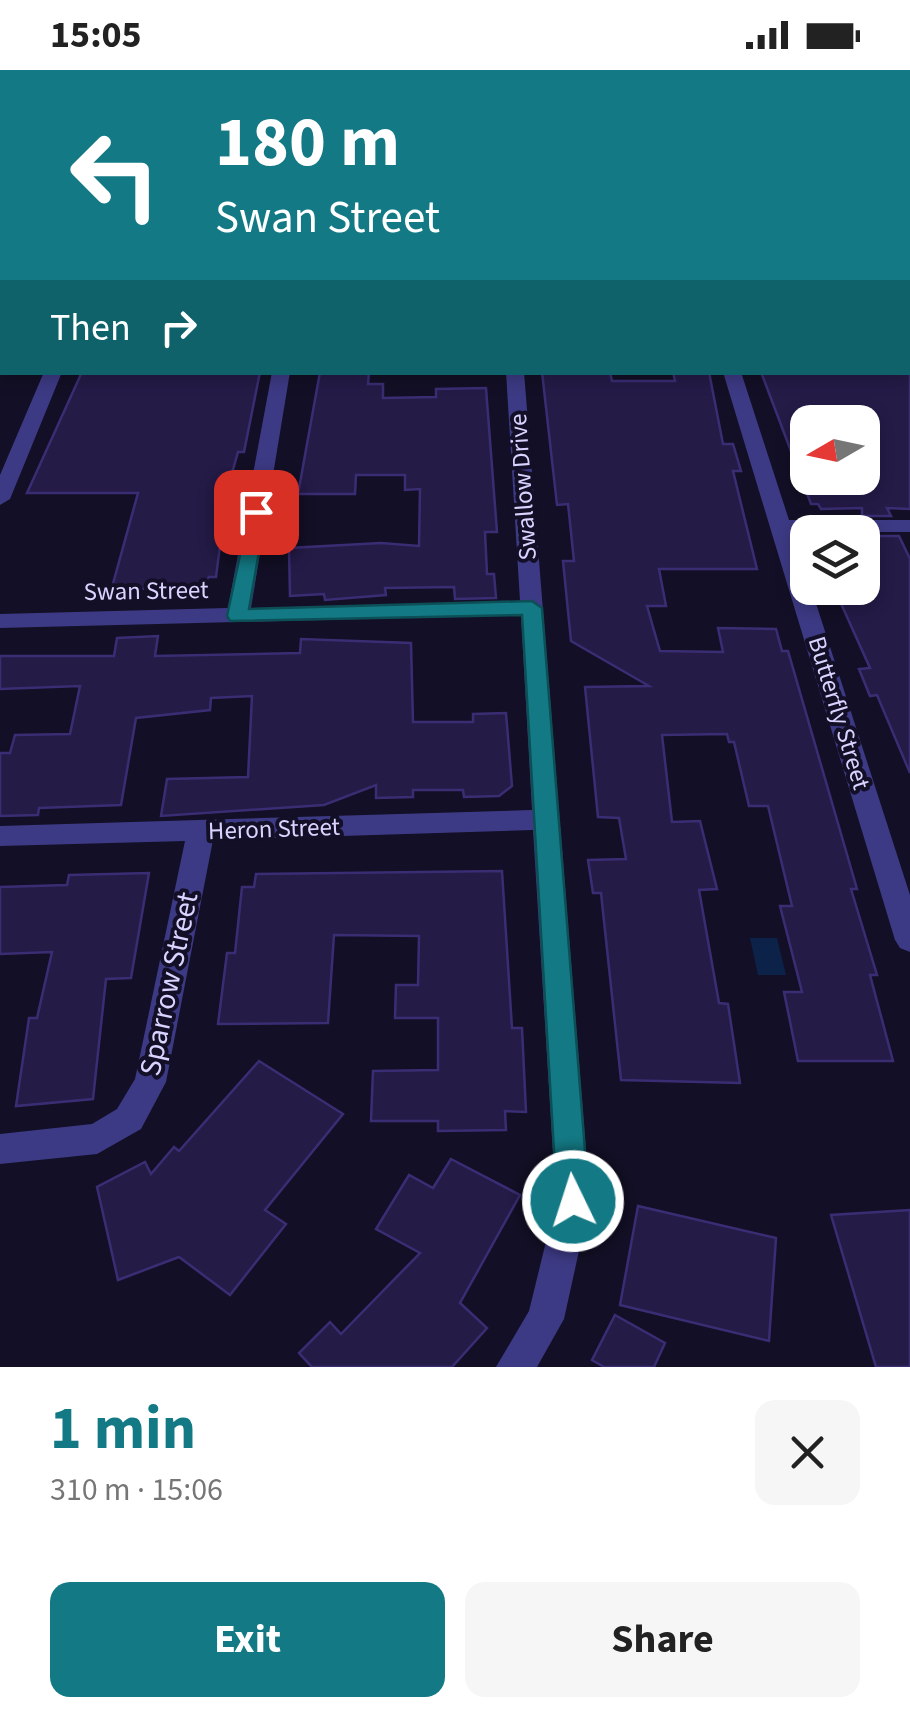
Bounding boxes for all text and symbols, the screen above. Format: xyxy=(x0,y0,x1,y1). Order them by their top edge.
text: 15:05 xyxy=(50,8,142,62)
text: 180 m xyxy=(215,93,400,193)
icon: left xyxy=(50,110,180,240)
text: Swan Street xyxy=(215,186,440,250)
icon: right xyxy=(151,300,206,355)
text: Then xyxy=(50,301,131,355)
north arrow xyxy=(790,405,880,495)
map controls xyxy=(790,405,880,605)
street label: Swallow Drive xyxy=(500,412,546,562)
pin xyxy=(214,470,299,555)
icon: arrive xyxy=(229,485,284,540)
button: layers xyxy=(790,515,880,605)
street label: Swan Street xyxy=(83,572,209,610)
street label: Butterfly Street xyxy=(799,632,880,795)
street label: Heron Street xyxy=(207,809,341,849)
street label: Sparrow Street xyxy=(129,888,209,1080)
position arrow xyxy=(521,1149,625,1253)
text: 1 min xyxy=(50,1387,196,1472)
button: close xyxy=(755,1400,860,1505)
text: 310 m · 15:06 xyxy=(50,1467,223,1513)
button: Exit xyxy=(50,1582,445,1697)
button: Share xyxy=(465,1582,860,1697)

